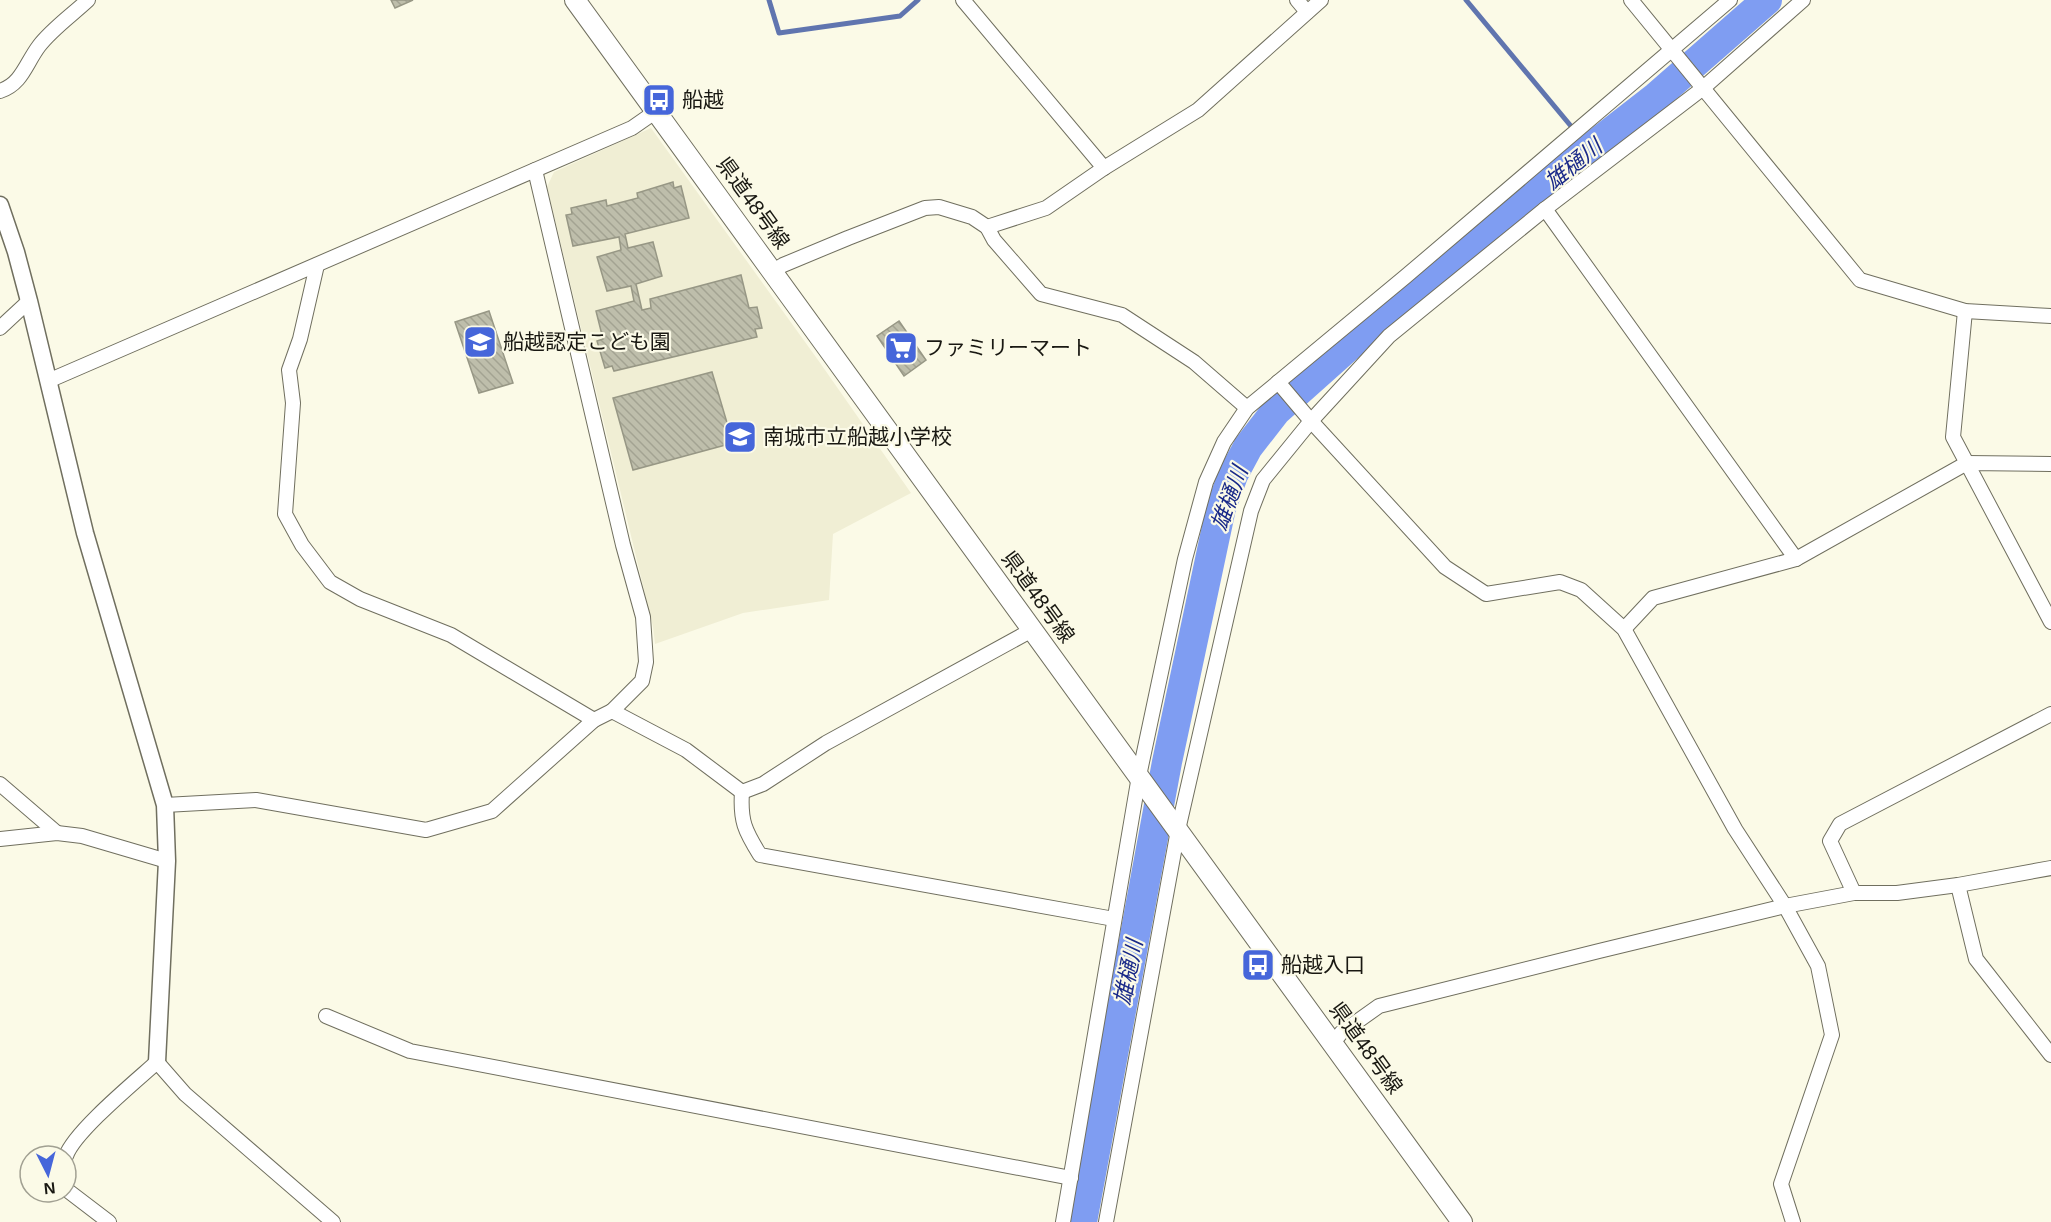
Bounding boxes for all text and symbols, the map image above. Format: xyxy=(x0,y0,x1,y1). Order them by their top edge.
bus stop icon: 船越 xyxy=(641,82,677,118)
place label: 船越 xyxy=(682,88,724,111)
water label: 雄樋川 xyxy=(1540,133,1608,195)
street label: 県道48号線 xyxy=(713,153,794,253)
school or university icon: 船越認定こども園 xyxy=(462,324,498,360)
place label: 船越認定こども園 xyxy=(503,330,671,353)
supermarket icon: ファミリーマート xyxy=(883,330,919,366)
place label: ファミリーマート xyxy=(924,336,1092,359)
school or university icon: 南城市立船越小学校 xyxy=(722,419,758,455)
place label: 南城市立船越小学校 xyxy=(763,425,952,448)
water label: 雄樋川 xyxy=(1206,461,1253,533)
street label: 県道48号線 xyxy=(998,547,1079,647)
water label: 雄樋川 xyxy=(1110,935,1147,1007)
bus stop icon: 船越入口 xyxy=(1240,947,1276,983)
place label: 船越入口 xyxy=(1281,953,1365,976)
street label: 県道48号線 xyxy=(1326,998,1407,1098)
north arrow xyxy=(18,1144,78,1204)
text: N xyxy=(43,1179,56,1197)

